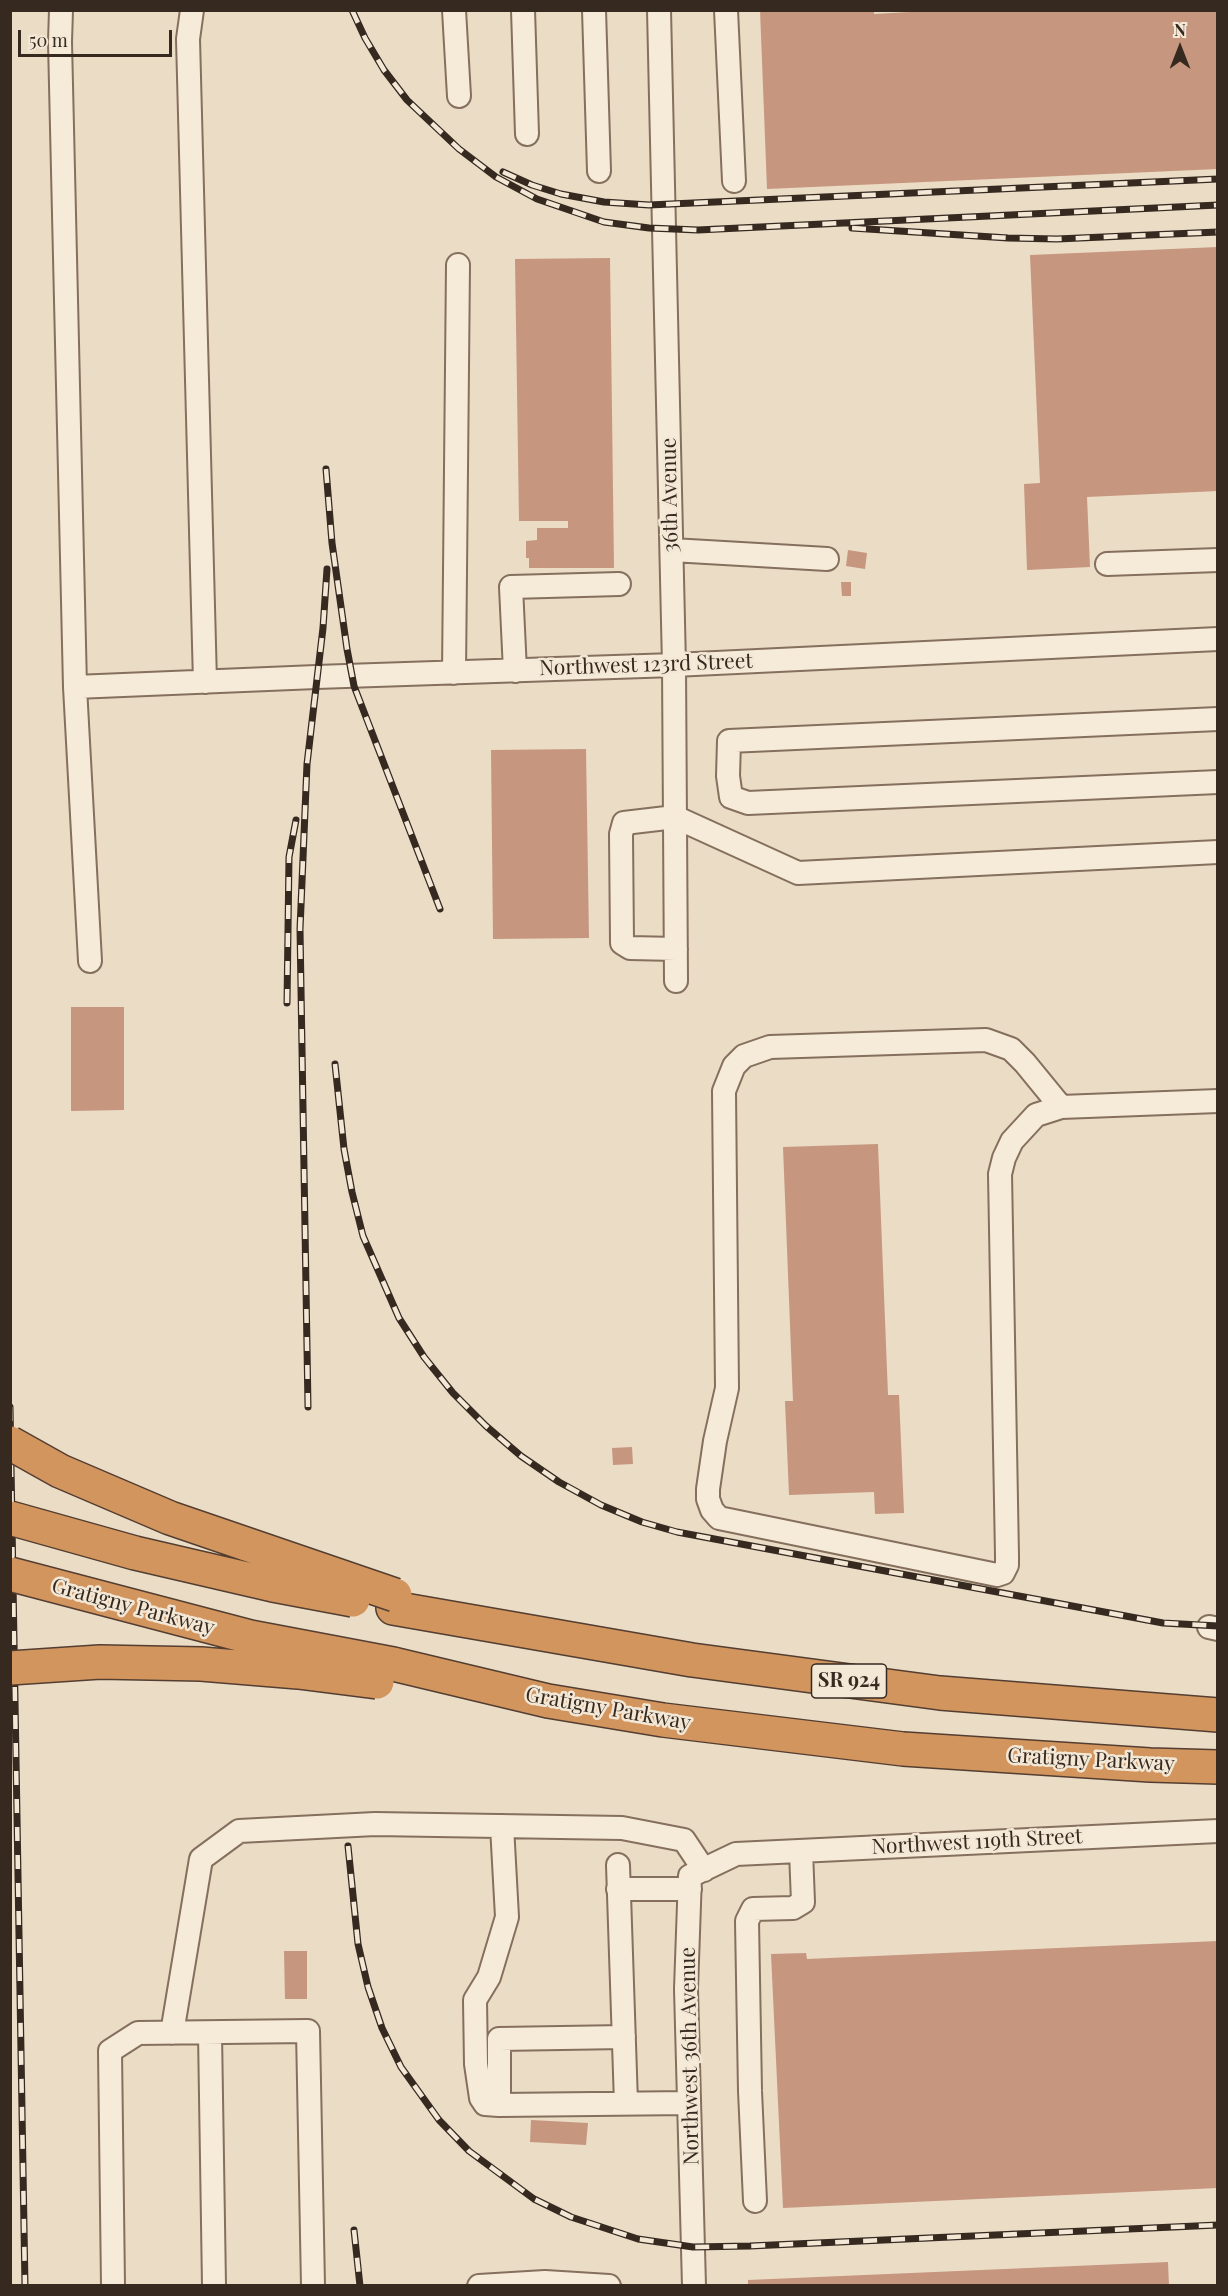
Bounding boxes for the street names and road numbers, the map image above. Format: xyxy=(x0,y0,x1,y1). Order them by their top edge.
street label: 36th Avenue xyxy=(656,437,684,553)
street label: Northwest 123rd Street xyxy=(539,649,753,681)
street label: Gratigny Parkway xyxy=(49,1573,217,1641)
road number: SR 924 xyxy=(812,1664,886,1698)
street label: Gratigny Parkway xyxy=(523,1682,693,1736)
street label: Gratigny Parkway xyxy=(1007,1743,1175,1777)
street label: Northwest 119th Street xyxy=(871,1824,1083,1860)
street label: Northwest 36th Avenue xyxy=(675,1947,705,2165)

